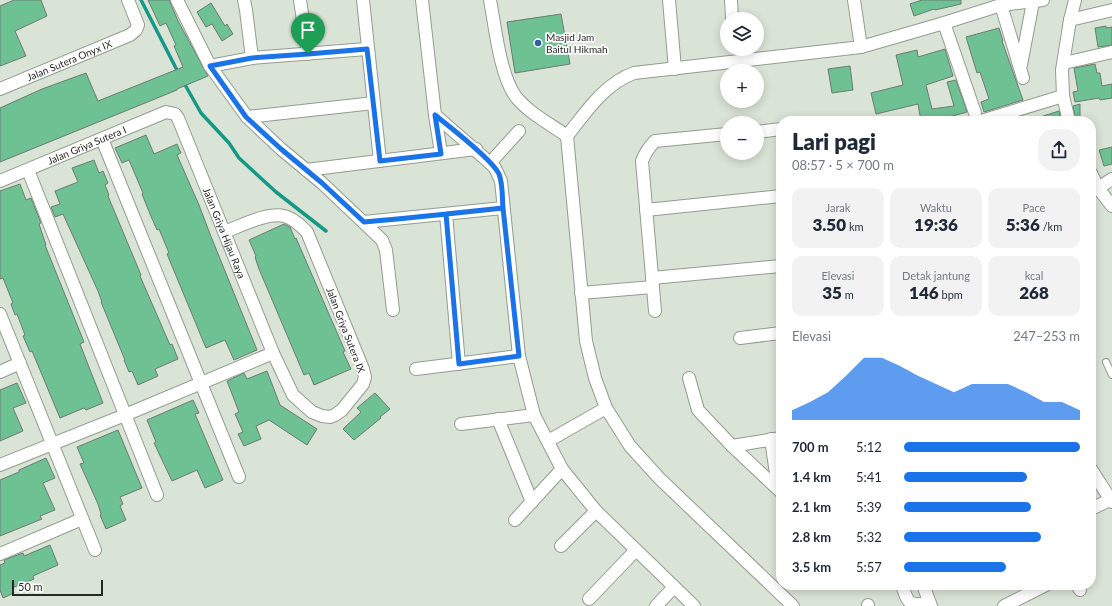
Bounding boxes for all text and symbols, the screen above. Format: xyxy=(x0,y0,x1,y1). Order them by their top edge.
map controls xyxy=(720,12,764,160)
button: layers xyxy=(720,12,764,56)
pin xyxy=(291,13,325,54)
icon: arrive xyxy=(297,19,319,41)
place label: Masjid Jam Baitul Hikmah xyxy=(546,31,608,55)
street label: Jalan Sutera Onyx IX xyxy=(25,37,114,83)
marker: Masjid Jam Baitul Hikmah xyxy=(533,38,543,48)
button: + xyxy=(720,64,764,108)
button: − xyxy=(720,116,764,160)
street label: Jalan Griya Sutera I xyxy=(46,123,128,167)
text: Lari pagi xyxy=(792,128,876,155)
button: share xyxy=(1038,129,1080,171)
text: 08:57 · 5 × 700 m xyxy=(792,157,894,173)
street label: Jalan Griya Hijau Raya xyxy=(201,186,248,280)
text: Jarak xyxy=(826,201,850,214)
text: Waktu xyxy=(920,201,952,214)
text: Pace xyxy=(1023,201,1045,214)
text: 3.50 xyxy=(812,214,846,235)
text: 19:36 xyxy=(914,214,958,235)
text: 5:36 xyxy=(1006,214,1040,235)
text: km xyxy=(846,220,864,233)
text: /km xyxy=(1040,220,1062,233)
text: Elevasi xyxy=(821,269,855,282)
text: Detak jantung xyxy=(902,269,970,282)
text: kcal xyxy=(1025,269,1043,282)
text: 35 xyxy=(822,282,842,303)
text: 146 xyxy=(909,282,939,303)
text: 268 xyxy=(1019,282,1049,303)
street label: Jalan Griya Sutera IX xyxy=(324,286,368,375)
text: m xyxy=(842,288,854,301)
text: bpm xyxy=(939,288,963,301)
text: Elevasi xyxy=(792,328,831,344)
text: 247–253 m xyxy=(1013,328,1080,344)
text: 700 m xyxy=(792,439,829,455)
text: 5:12 xyxy=(856,439,882,455)
text: 1.4 km xyxy=(792,469,831,485)
text: 5:41 xyxy=(856,469,882,485)
text: 2.1 km xyxy=(792,499,831,515)
text: 5:39 xyxy=(856,499,882,515)
text: 2.8 km xyxy=(792,529,831,545)
text: 5:32 xyxy=(856,529,882,545)
text: 3.5 km xyxy=(792,559,831,575)
text: 5:57 xyxy=(856,559,882,575)
scale bar xyxy=(12,578,103,597)
text: 50 m xyxy=(18,580,43,593)

